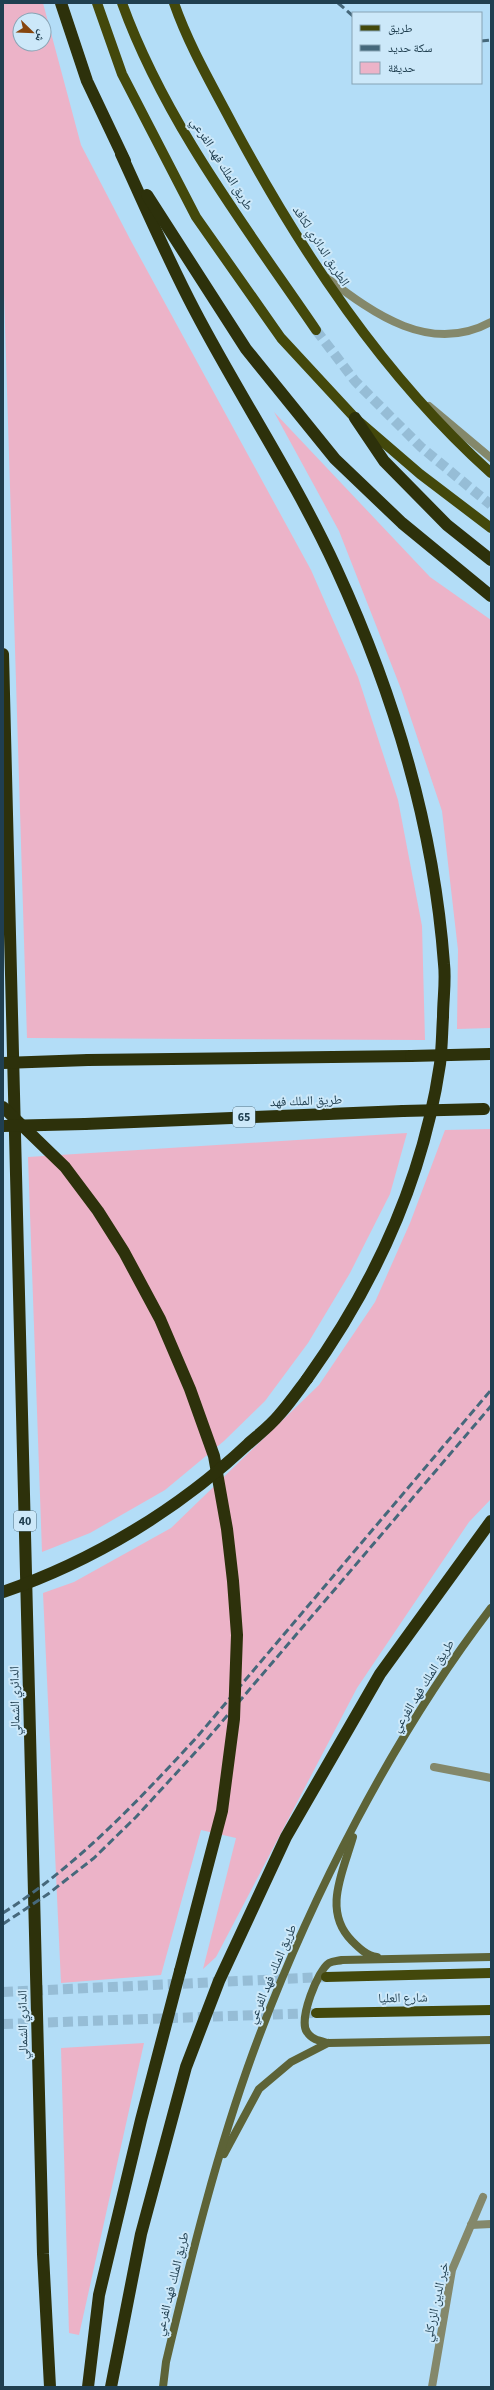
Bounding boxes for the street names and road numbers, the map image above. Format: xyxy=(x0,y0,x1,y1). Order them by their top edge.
street label: طريق الملك فهد الفرعي xyxy=(185,114,258,215)
street label: الطريق الدائري لكافد xyxy=(287,202,354,291)
street label: طريق الملك فهد xyxy=(270,1091,342,1111)
road number: 65 xyxy=(233,1107,255,1127)
road number: 40 xyxy=(14,1511,36,1531)
street label: طريق الملك فهد الفرعي xyxy=(387,1636,460,1737)
street label: الدائري الشمالي xyxy=(5,1666,26,1736)
street label: طريق الملك فهد الفرعي xyxy=(243,1921,302,2027)
street label: شارع العليا xyxy=(378,1989,428,2007)
street label: الدائري الشمالي xyxy=(13,1990,34,2060)
street label: طريق الملك فهد الفرعي xyxy=(150,2230,195,2338)
street label: خير الدين الزركلي xyxy=(419,2260,455,2344)

